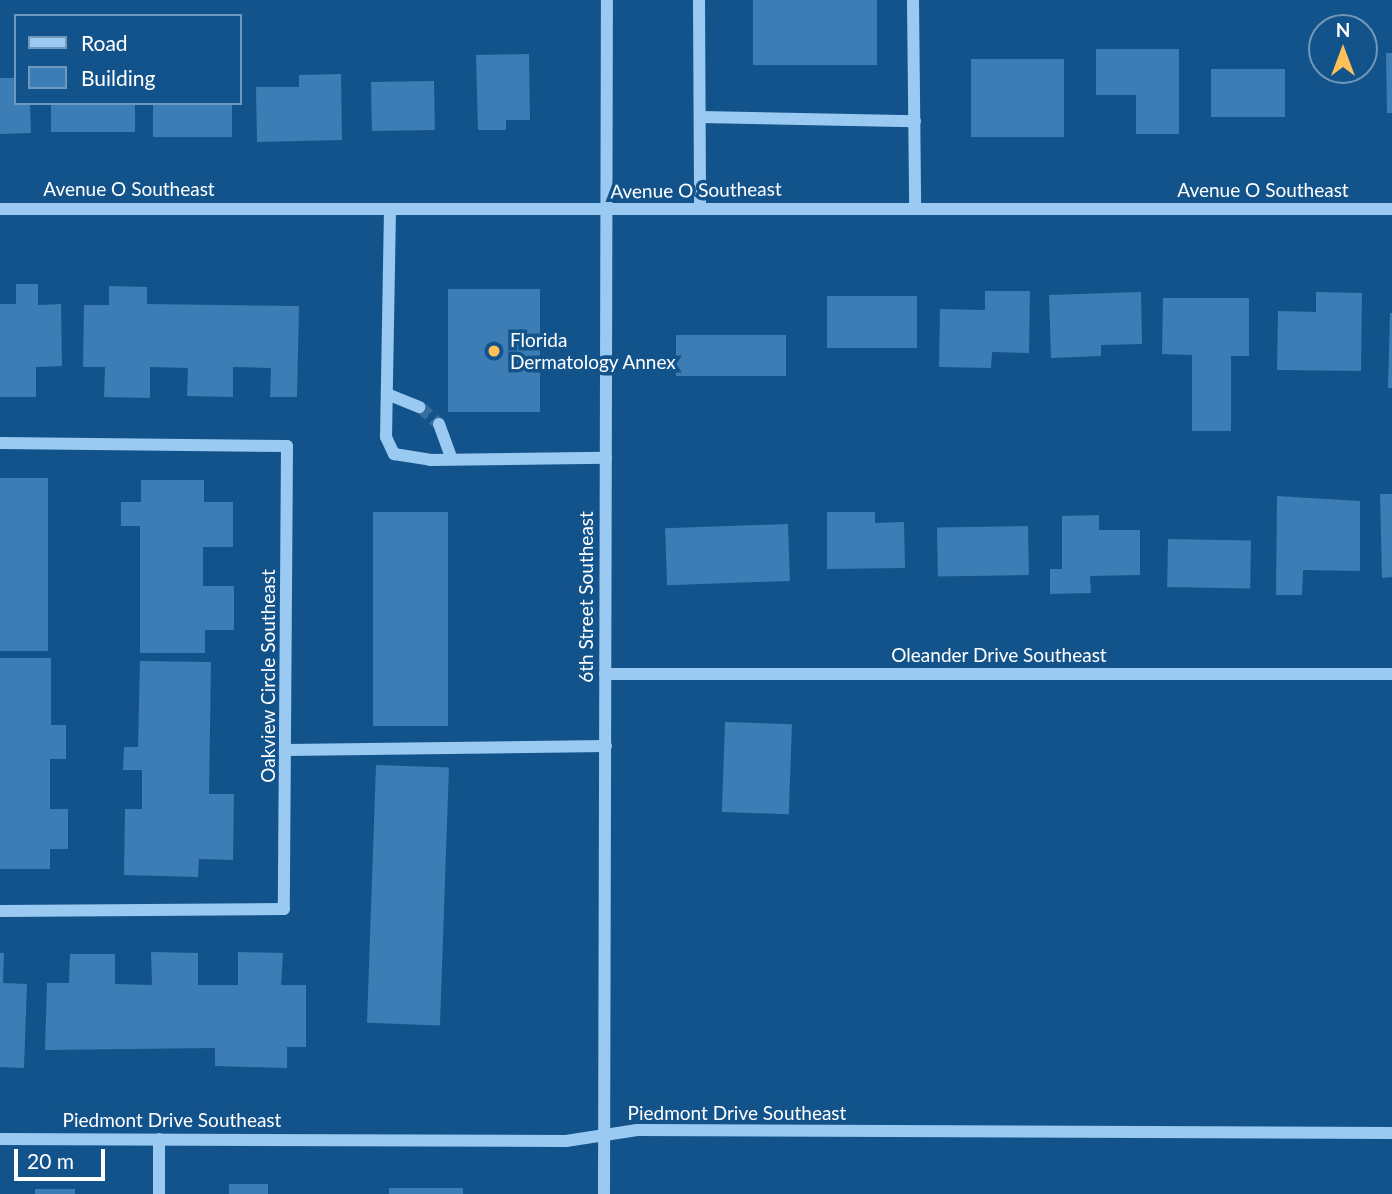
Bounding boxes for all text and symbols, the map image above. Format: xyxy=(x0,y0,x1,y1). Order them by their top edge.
legend xyxy=(14,14,242,105)
north arrow xyxy=(1308,14,1378,84)
text: N xyxy=(1336,18,1350,41)
text: Road xyxy=(81,30,128,55)
text: Building xyxy=(81,65,156,90)
street label: Avenue O Southeast xyxy=(610,177,782,203)
street label: Avenue O Southeast xyxy=(43,178,215,200)
street label: Avenue O Southeast xyxy=(1177,179,1349,201)
place label: Florida Dermatology Annex xyxy=(510,329,677,373)
marker: Florida Dermatology Annex xyxy=(484,341,504,361)
street label: 6th Street Southeast xyxy=(575,511,597,683)
street label: Oakview Circle Southeast xyxy=(257,569,279,783)
street label: Oleander Drive Southeast xyxy=(891,644,1107,666)
street label: Piedmont Drive Southeast xyxy=(628,1102,846,1124)
street label: Piedmont Drive Southeast xyxy=(63,1109,281,1131)
scale bar xyxy=(18,1134,108,1178)
text: 20 m xyxy=(27,1148,74,1173)

